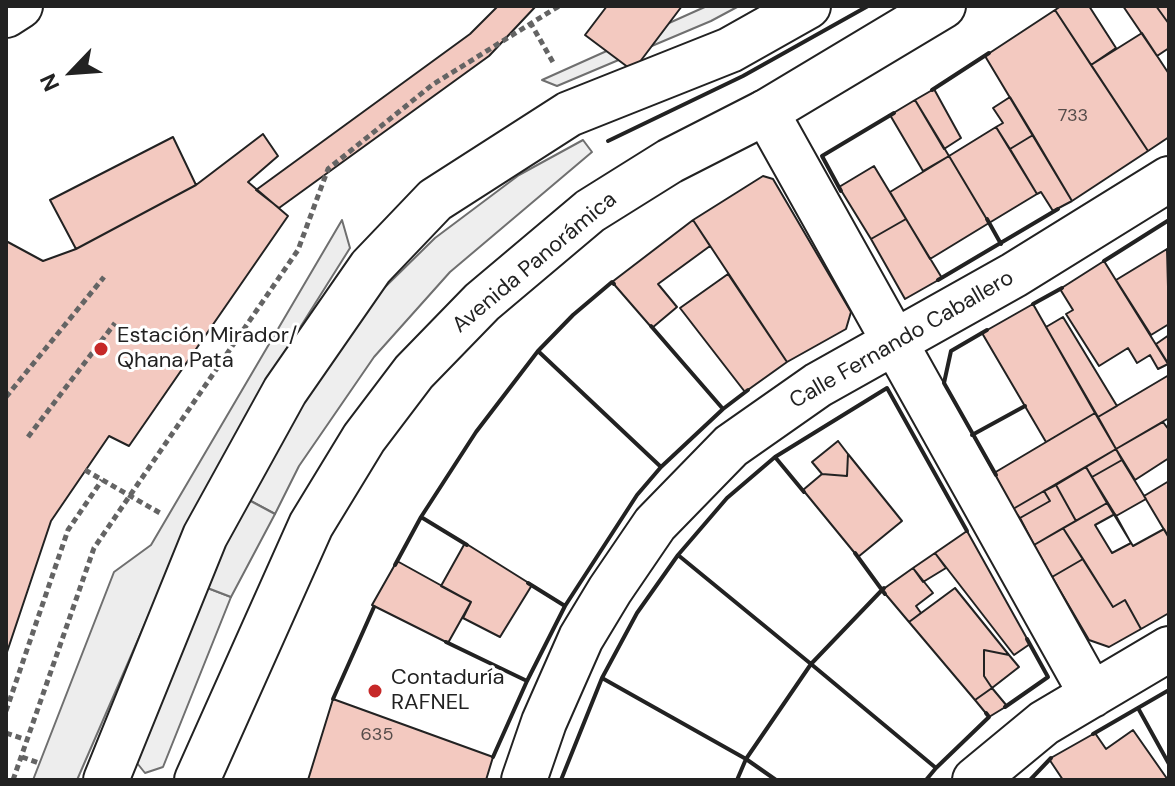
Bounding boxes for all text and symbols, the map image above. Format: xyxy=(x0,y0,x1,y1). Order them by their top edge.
north arrow xyxy=(32,32,112,112)
text: N xyxy=(33,69,66,96)
house number: 733 xyxy=(1058,105,1088,127)
street label: Avenida Panorámica xyxy=(448,187,622,339)
street label: Calle Fernando Caballero xyxy=(785,265,1019,415)
place label: Estación Mirador/ Qhana Pata xyxy=(117,323,297,374)
marker: Estación Mirador/ Qhana Pata xyxy=(92,340,110,358)
place label: Contaduría RAFNEL xyxy=(391,665,504,716)
marker: Contaduría RAFNEL xyxy=(366,682,384,700)
house number: 635 xyxy=(361,724,393,746)

